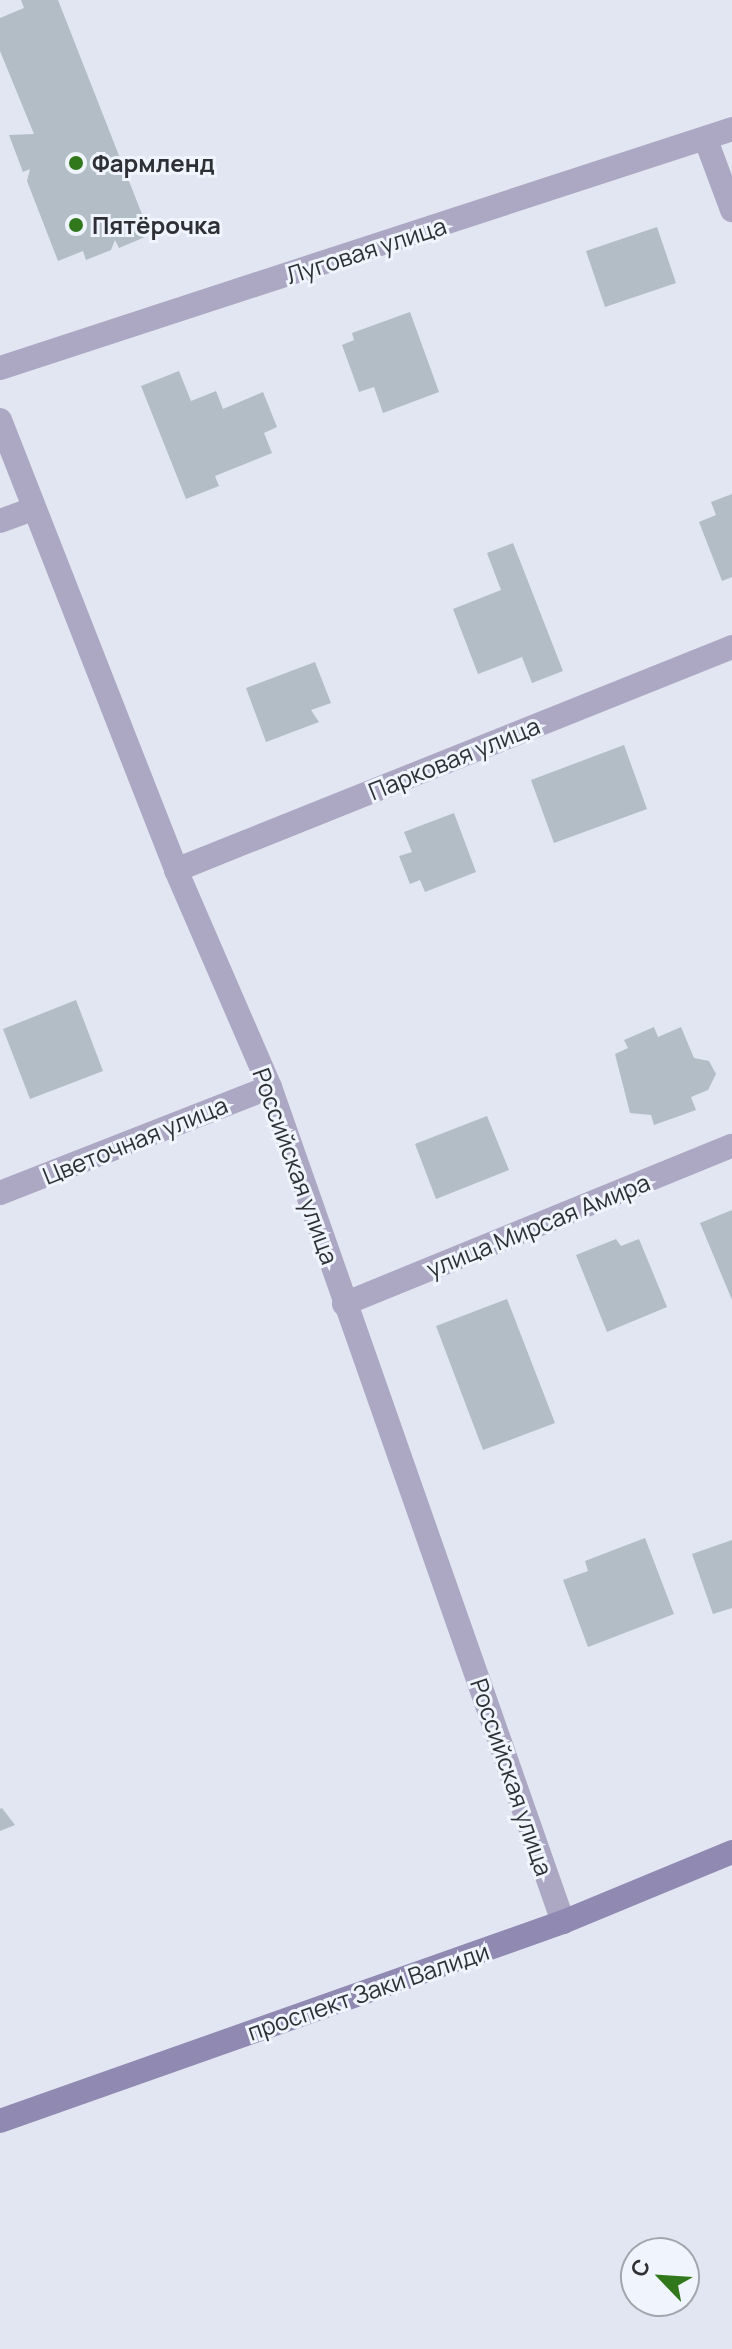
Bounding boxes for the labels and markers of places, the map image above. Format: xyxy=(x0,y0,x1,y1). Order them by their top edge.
place label: Фармленд xyxy=(92,149,215,177)
marker: Фармленд xyxy=(67,154,85,172)
place label: Пятёрочка xyxy=(92,211,221,239)
marker: Пятёрочка xyxy=(67,216,85,234)

